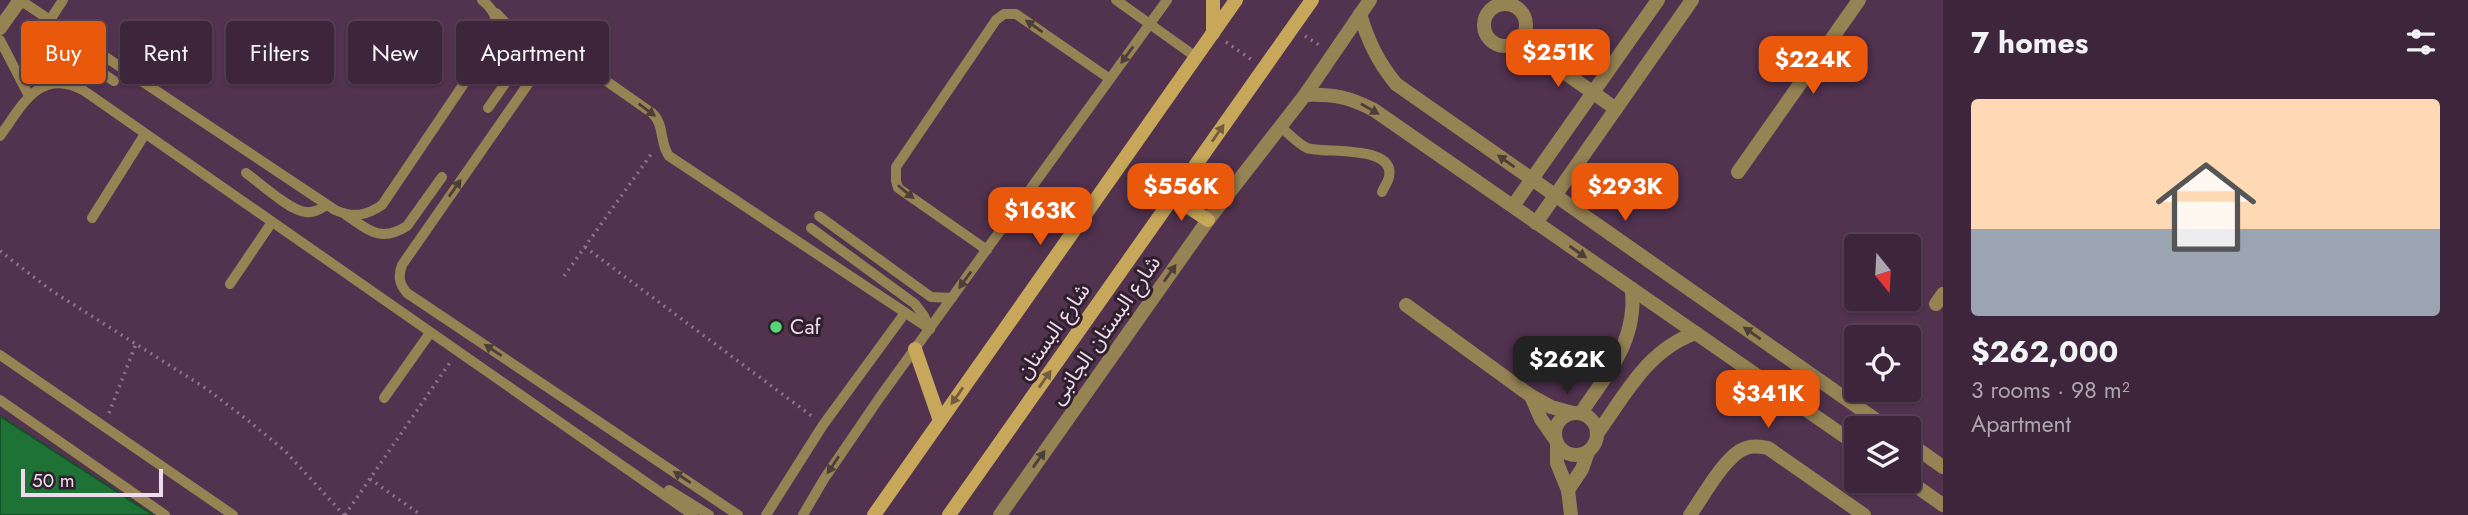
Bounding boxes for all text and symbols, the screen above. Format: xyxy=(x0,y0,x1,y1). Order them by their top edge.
one-way arrow xyxy=(1025,19,1043,33)
chip: Buy xyxy=(21,21,106,84)
chip: Rent xyxy=(120,21,212,84)
chip: Filters xyxy=(226,21,334,84)
chip: New xyxy=(348,21,442,84)
chip: Apartment xyxy=(456,21,609,84)
text: 7 homes xyxy=(1971,21,2088,64)
icon: filters xyxy=(2402,23,2440,61)
pin: $251K xyxy=(1509,29,1607,89)
text: $251K xyxy=(1522,35,1594,69)
pin: $224K xyxy=(1764,36,1862,96)
text: $224K xyxy=(1775,42,1851,76)
one-way arrow xyxy=(1120,46,1134,64)
one-way arrow xyxy=(638,102,656,116)
one-way arrow xyxy=(1361,103,1380,115)
one-way arrow xyxy=(1211,124,1225,142)
icon: home xyxy=(2143,144,2269,270)
one-way arrow xyxy=(1497,154,1515,168)
pin: $556K xyxy=(1132,164,1230,223)
pin: $293K xyxy=(1576,164,1674,223)
text: $556K xyxy=(1143,169,1219,203)
text: $293K xyxy=(1587,169,1663,203)
one-way arrow xyxy=(448,179,462,197)
one-way arrow xyxy=(897,185,915,200)
pin: $163K xyxy=(991,188,1089,247)
text: $163K xyxy=(1004,193,1076,227)
north arrow xyxy=(1844,234,1922,312)
map controls xyxy=(1844,234,1921,493)
one-way arrow xyxy=(1569,245,1587,259)
street label: شارع البستان الجانبى xyxy=(1044,251,1166,409)
one-way arrow xyxy=(1163,264,1177,282)
one-way arrow xyxy=(959,271,973,289)
street label: شارع البستان xyxy=(1011,278,1095,384)
place label: Caf xyxy=(790,312,821,342)
marker: Caf xyxy=(768,319,784,335)
button: locate xyxy=(1844,325,1921,402)
one-way arrow xyxy=(1743,326,1761,340)
text: $262,000 xyxy=(1971,330,2118,373)
pin: $262K xyxy=(1518,336,1616,396)
text: $262K xyxy=(1529,342,1605,376)
one-way arrow xyxy=(483,344,502,357)
one-way arrow xyxy=(1038,370,1052,388)
pin: $341K xyxy=(1719,370,1817,430)
text: 3 rooms · 98 m² xyxy=(1971,373,2130,407)
text: $341K xyxy=(1732,376,1804,410)
one-way arrow xyxy=(950,387,964,405)
text: Apartment xyxy=(1971,407,2071,441)
button: layers xyxy=(1844,416,1921,493)
one-way arrow xyxy=(1032,450,1046,468)
one-way arrow xyxy=(826,456,840,474)
scale bar xyxy=(21,466,163,498)
text: 50 m xyxy=(32,467,75,494)
one-way arrow xyxy=(672,470,692,483)

